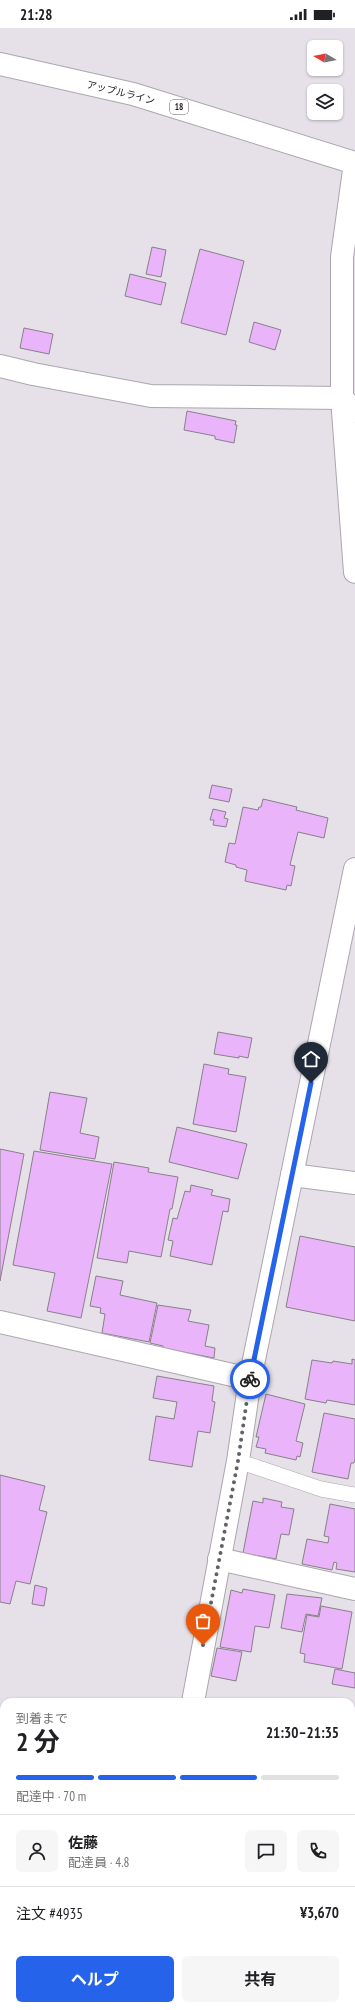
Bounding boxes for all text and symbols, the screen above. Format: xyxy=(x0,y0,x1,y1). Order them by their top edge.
text: 21:28 xyxy=(20,5,52,24)
north arrow xyxy=(307,40,343,76)
map controls xyxy=(307,40,343,120)
street label: アップルライン xyxy=(85,78,156,107)
button: layers xyxy=(307,84,343,120)
road number: 18 xyxy=(170,100,188,114)
pin xyxy=(294,1042,328,1083)
icon: home xyxy=(300,1048,322,1070)
courier xyxy=(230,1359,270,1399)
icon: bike xyxy=(239,1368,261,1390)
pin xyxy=(186,1604,220,1645)
icon: bag xyxy=(192,1610,214,1632)
text: 到着まで xyxy=(16,1710,68,1727)
text: 21:30–21:35 xyxy=(266,1723,339,1742)
text: 2 分 xyxy=(16,1725,60,1758)
text: 配達中 · 70 m xyxy=(16,1788,86,1805)
button: person xyxy=(16,1830,58,1872)
button: chat xyxy=(245,1830,287,1872)
button: phone xyxy=(297,1830,339,1872)
text: 佐藤 xyxy=(68,1833,98,1852)
text: 配達員 · 4.8 xyxy=(68,1854,129,1871)
text: ¥3,670 xyxy=(300,1903,339,1922)
text: 注文 #4935 xyxy=(16,1904,83,1923)
button: ヘルプ xyxy=(16,1956,174,2002)
button: 共有 xyxy=(182,1956,339,2002)

